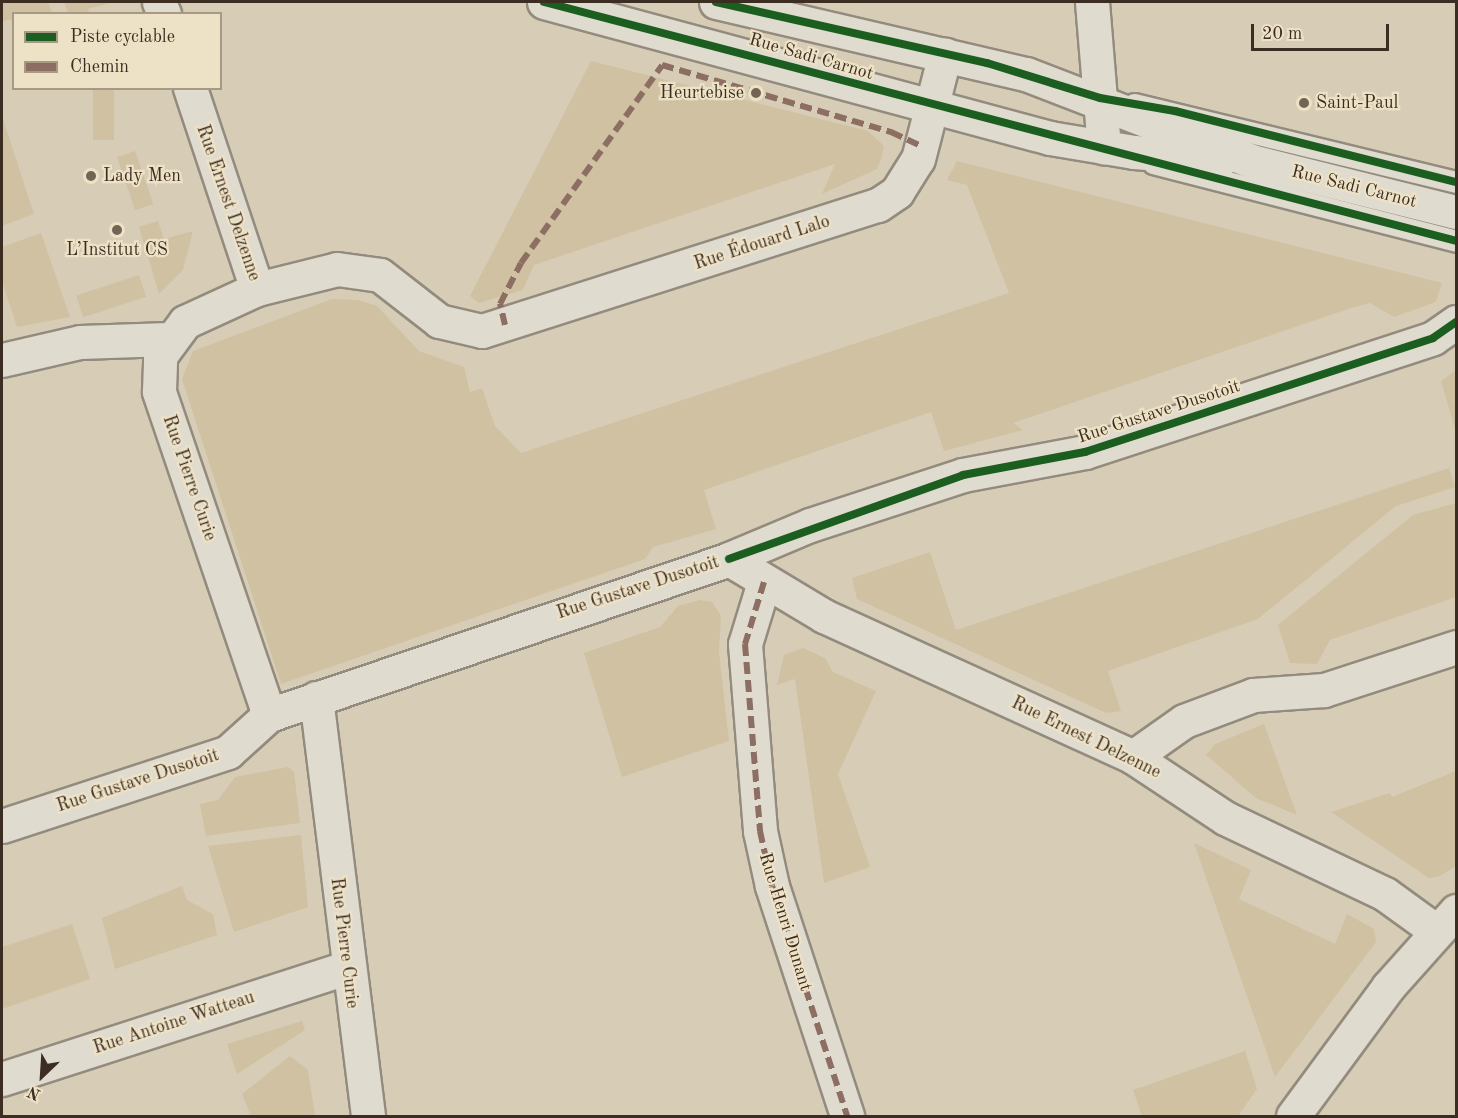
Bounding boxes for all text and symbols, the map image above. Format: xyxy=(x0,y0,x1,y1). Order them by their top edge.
legend xyxy=(12,12,222,90)
scale bar xyxy=(1254,12,1392,50)
text: 20 m xyxy=(1262,25,1302,43)
text: Piste cyclable xyxy=(70,28,175,46)
street label: Rue Sadi Carnot xyxy=(746,29,876,85)
text: Chemin xyxy=(70,58,129,76)
place label: Heurtebise xyxy=(660,82,744,104)
marker: Heurtebise xyxy=(749,86,763,100)
place label: Saint-Paul xyxy=(1316,92,1398,114)
marker: Saint-Paul xyxy=(1297,96,1311,110)
street label: Rue Ernest Delzenne xyxy=(191,122,265,284)
street label: Rue Sadi Carnot xyxy=(1289,161,1419,213)
place label: Lady Men xyxy=(103,165,181,187)
marker: Lady Men xyxy=(84,169,98,183)
street label: Rue Édouard Lalo xyxy=(691,211,833,275)
marker: L’Institut CS xyxy=(110,223,124,237)
place label: L’Institut CS xyxy=(66,239,168,261)
street label: Rue Gustave Dusotoit xyxy=(1075,376,1243,448)
street label: Rue Pierre Curie xyxy=(157,412,221,544)
street label: Rue Gustave Dusotoit xyxy=(554,552,722,624)
street label: Rue Ernest Delzenne xyxy=(1008,692,1164,784)
street label: Rue Gustave Dusotoit xyxy=(54,745,222,817)
street label: Rue Henri Dunant xyxy=(754,850,816,994)
street label: Rue Pierre Curie xyxy=(325,876,363,1010)
street label: Rue Antoine Watteau xyxy=(91,987,257,1059)
north arrow xyxy=(12,1046,72,1106)
text: N xyxy=(25,1082,43,1102)

